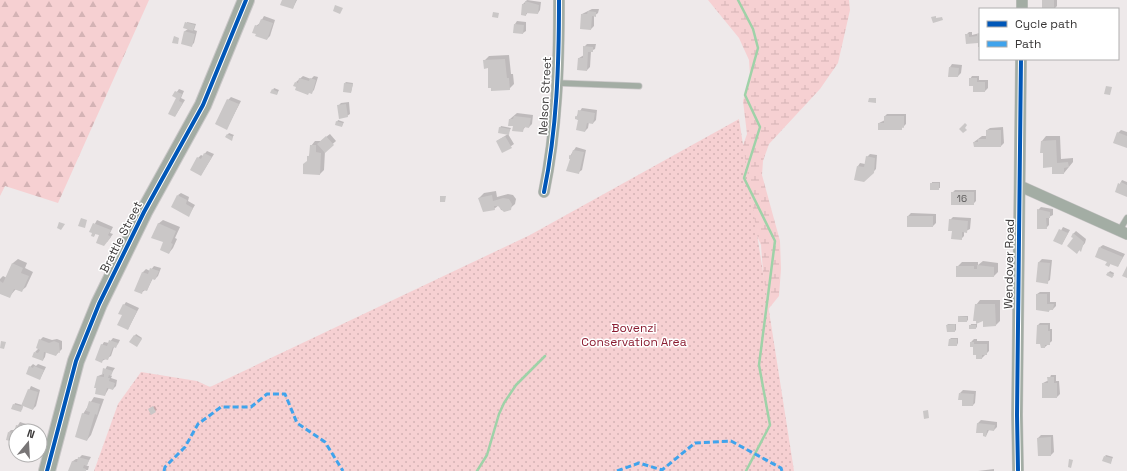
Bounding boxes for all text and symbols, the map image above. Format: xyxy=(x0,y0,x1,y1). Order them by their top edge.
legend xyxy=(979,8,1119,60)
text: Cycle path xyxy=(1015,16,1077,32)
text: Path xyxy=(1015,36,1041,52)
street label: Nelson Street xyxy=(535,56,555,136)
house number: 16 xyxy=(957,192,967,205)
street label: Brattle Street xyxy=(96,198,146,276)
street label: Wendover Road xyxy=(1000,219,1018,309)
park label: Bovenzi Conservation Area xyxy=(581,320,687,350)
north arrow xyxy=(8,423,48,463)
text: N xyxy=(25,426,37,441)

